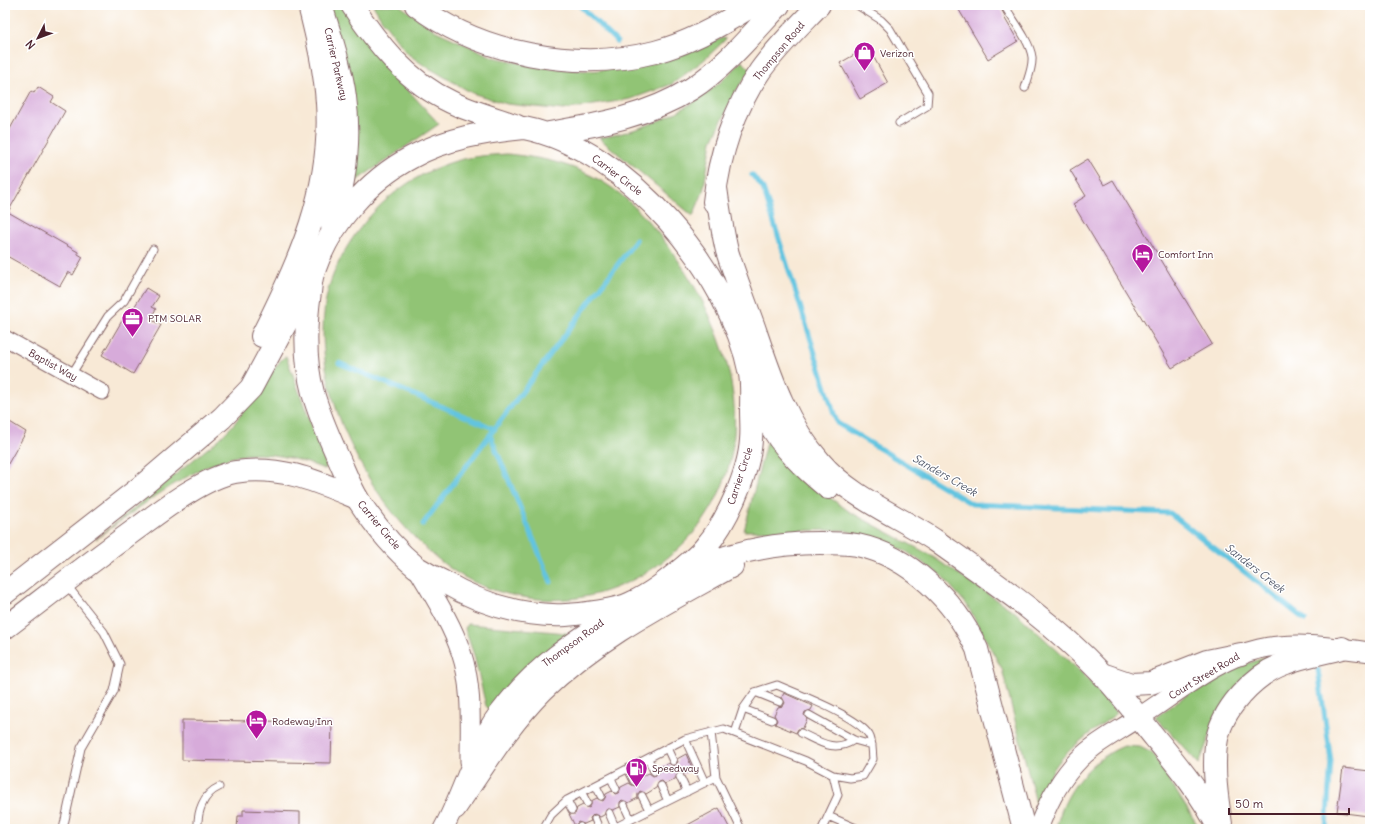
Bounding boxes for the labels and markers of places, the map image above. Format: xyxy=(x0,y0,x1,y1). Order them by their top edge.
shop icon: Verizon xyxy=(851,40,877,73)
place label: Verizon xyxy=(880,47,914,60)
hotel icon: Comfort Inn xyxy=(1129,241,1155,274)
place label: Comfort Inn xyxy=(1158,248,1214,261)
office icon: PTM SOLAR xyxy=(120,305,146,338)
place label: PTM SOLAR xyxy=(148,312,202,325)
hotel icon: Rodeway Inn xyxy=(244,708,270,741)
place label: Rodeway Inn xyxy=(272,715,333,728)
fuel station icon: Speedway xyxy=(623,755,649,788)
place label: Speedway xyxy=(652,762,699,775)

